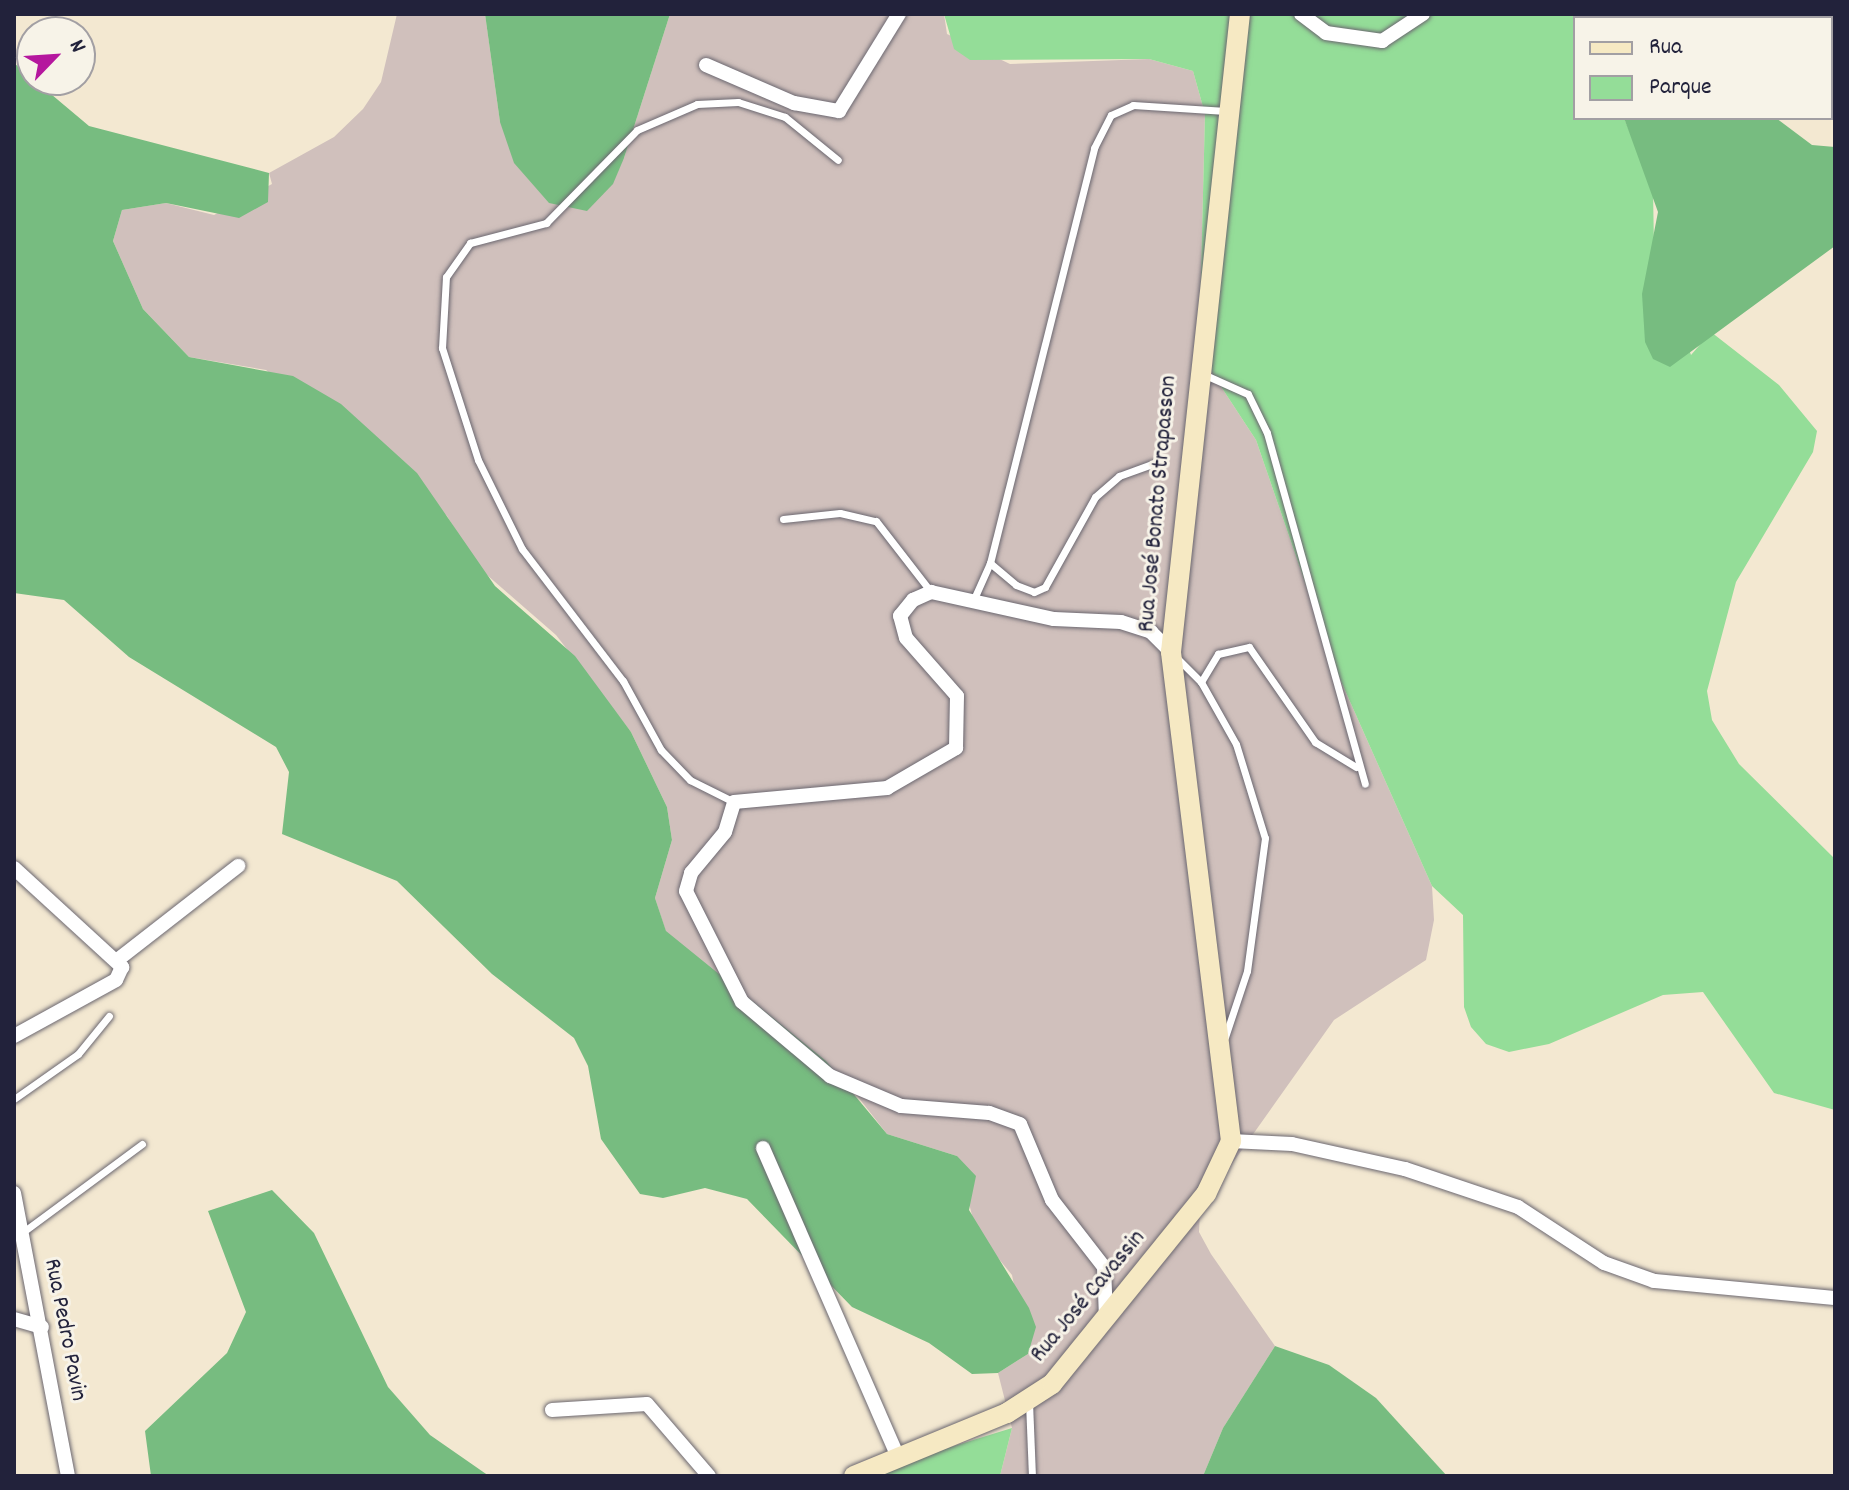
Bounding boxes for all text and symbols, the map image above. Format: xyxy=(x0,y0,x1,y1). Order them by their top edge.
north arrow xyxy=(16,16,96,96)
legend xyxy=(1573,16,1833,120)
text: Rua xyxy=(1649,31,1682,65)
text: N xyxy=(60,35,93,58)
text: Parque xyxy=(1649,71,1712,105)
street label: Rua José Bonato Strapasson xyxy=(1133,374,1185,634)
street label: Rua José Cavassin xyxy=(1025,1225,1153,1369)
street label: Rua Pedro Pavin xyxy=(36,1256,92,1404)

